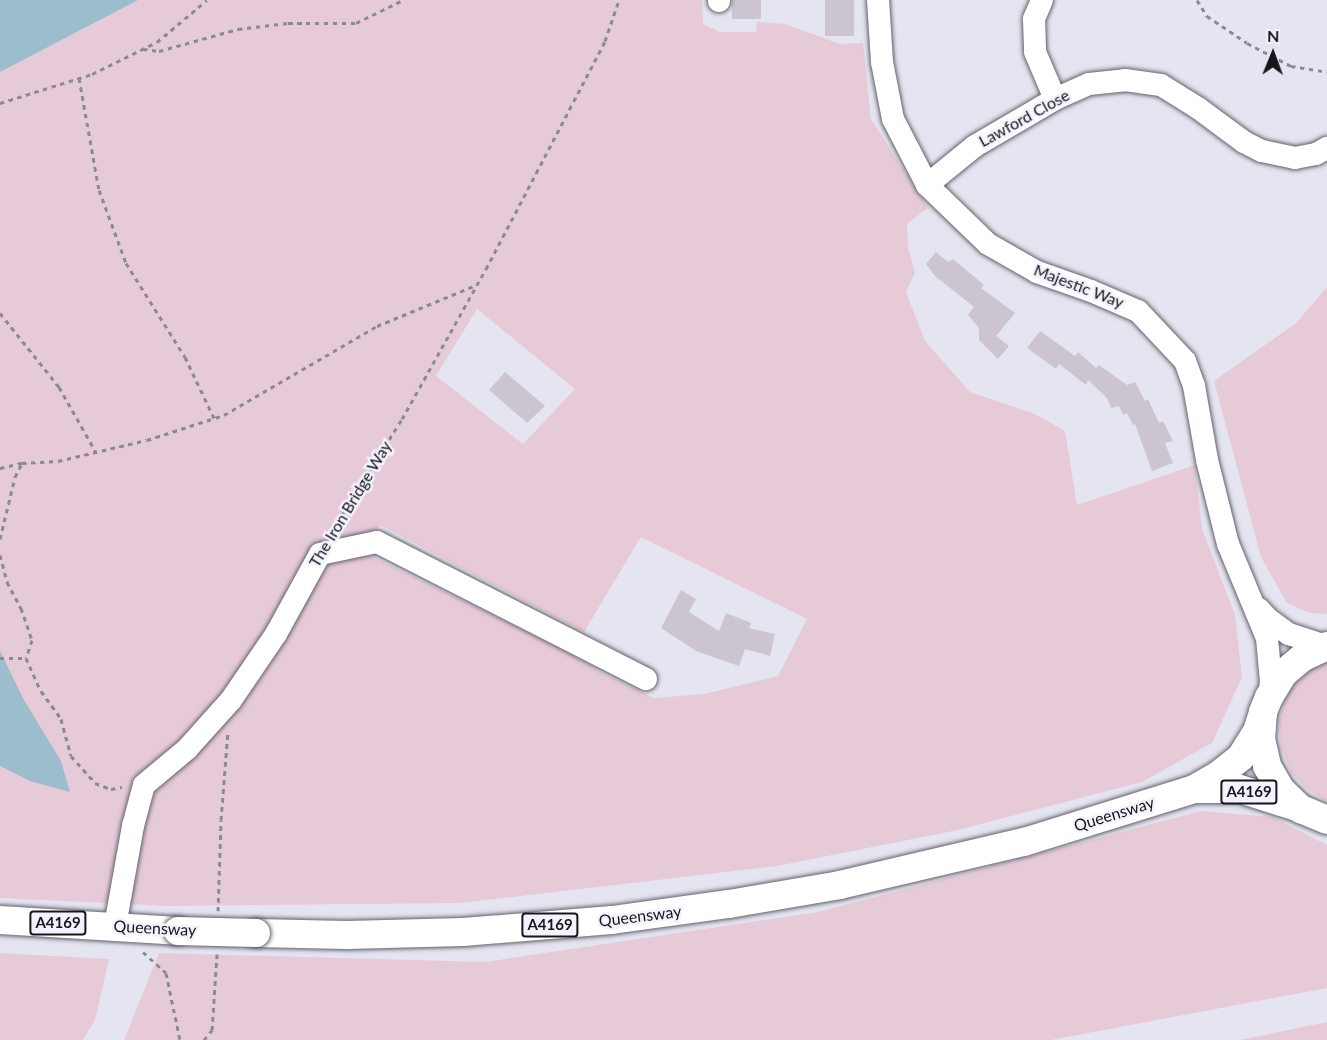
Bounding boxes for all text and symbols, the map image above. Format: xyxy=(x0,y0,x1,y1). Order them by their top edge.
north arrow xyxy=(1243,24,1303,84)
text: N xyxy=(1267,26,1280,45)
street label: Lawford Close xyxy=(975,85,1073,151)
street label: Majestic Way xyxy=(1031,260,1127,312)
street label: The Iron Bridge Way xyxy=(305,437,395,571)
road number: A4169 xyxy=(1219,780,1279,804)
street label: Queensway xyxy=(1072,793,1156,835)
street label: Queensway xyxy=(598,901,682,931)
road number: A4169 xyxy=(28,911,88,935)
road number: A4169 xyxy=(520,913,580,937)
street label: Queensway xyxy=(113,916,197,940)

